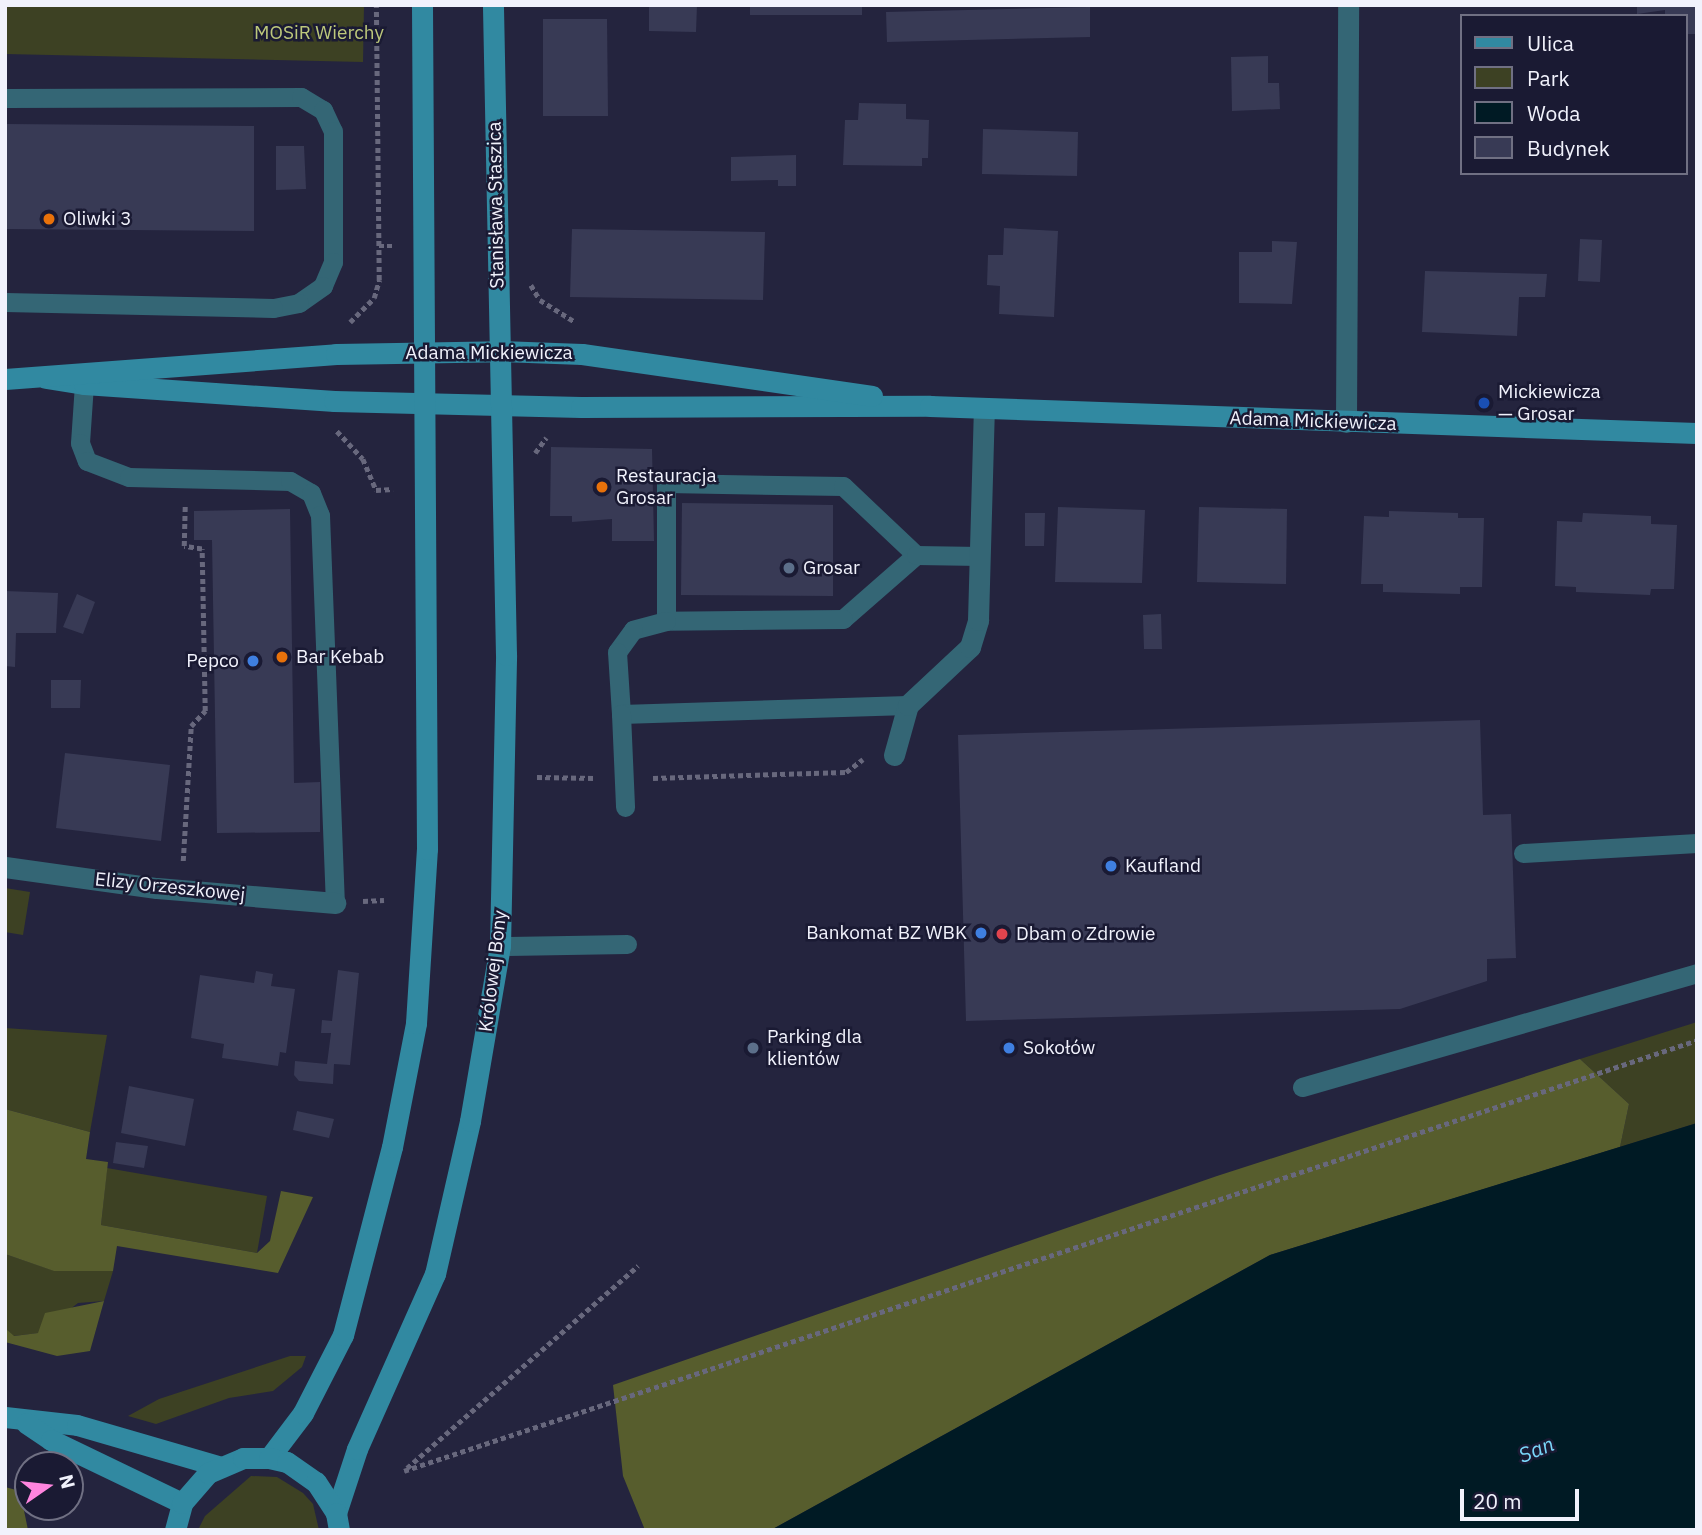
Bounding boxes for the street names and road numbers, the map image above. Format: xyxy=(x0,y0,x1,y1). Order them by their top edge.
street label: Stanisława Staszica xyxy=(483,121,509,289)
street label: Adama Mickiewicza xyxy=(405,342,573,364)
street label: Adama Mickiewicza xyxy=(1229,407,1397,435)
street label: Elizy Orzeszkowej xyxy=(94,868,246,906)
street label: Królowej Bony xyxy=(474,909,512,1033)

